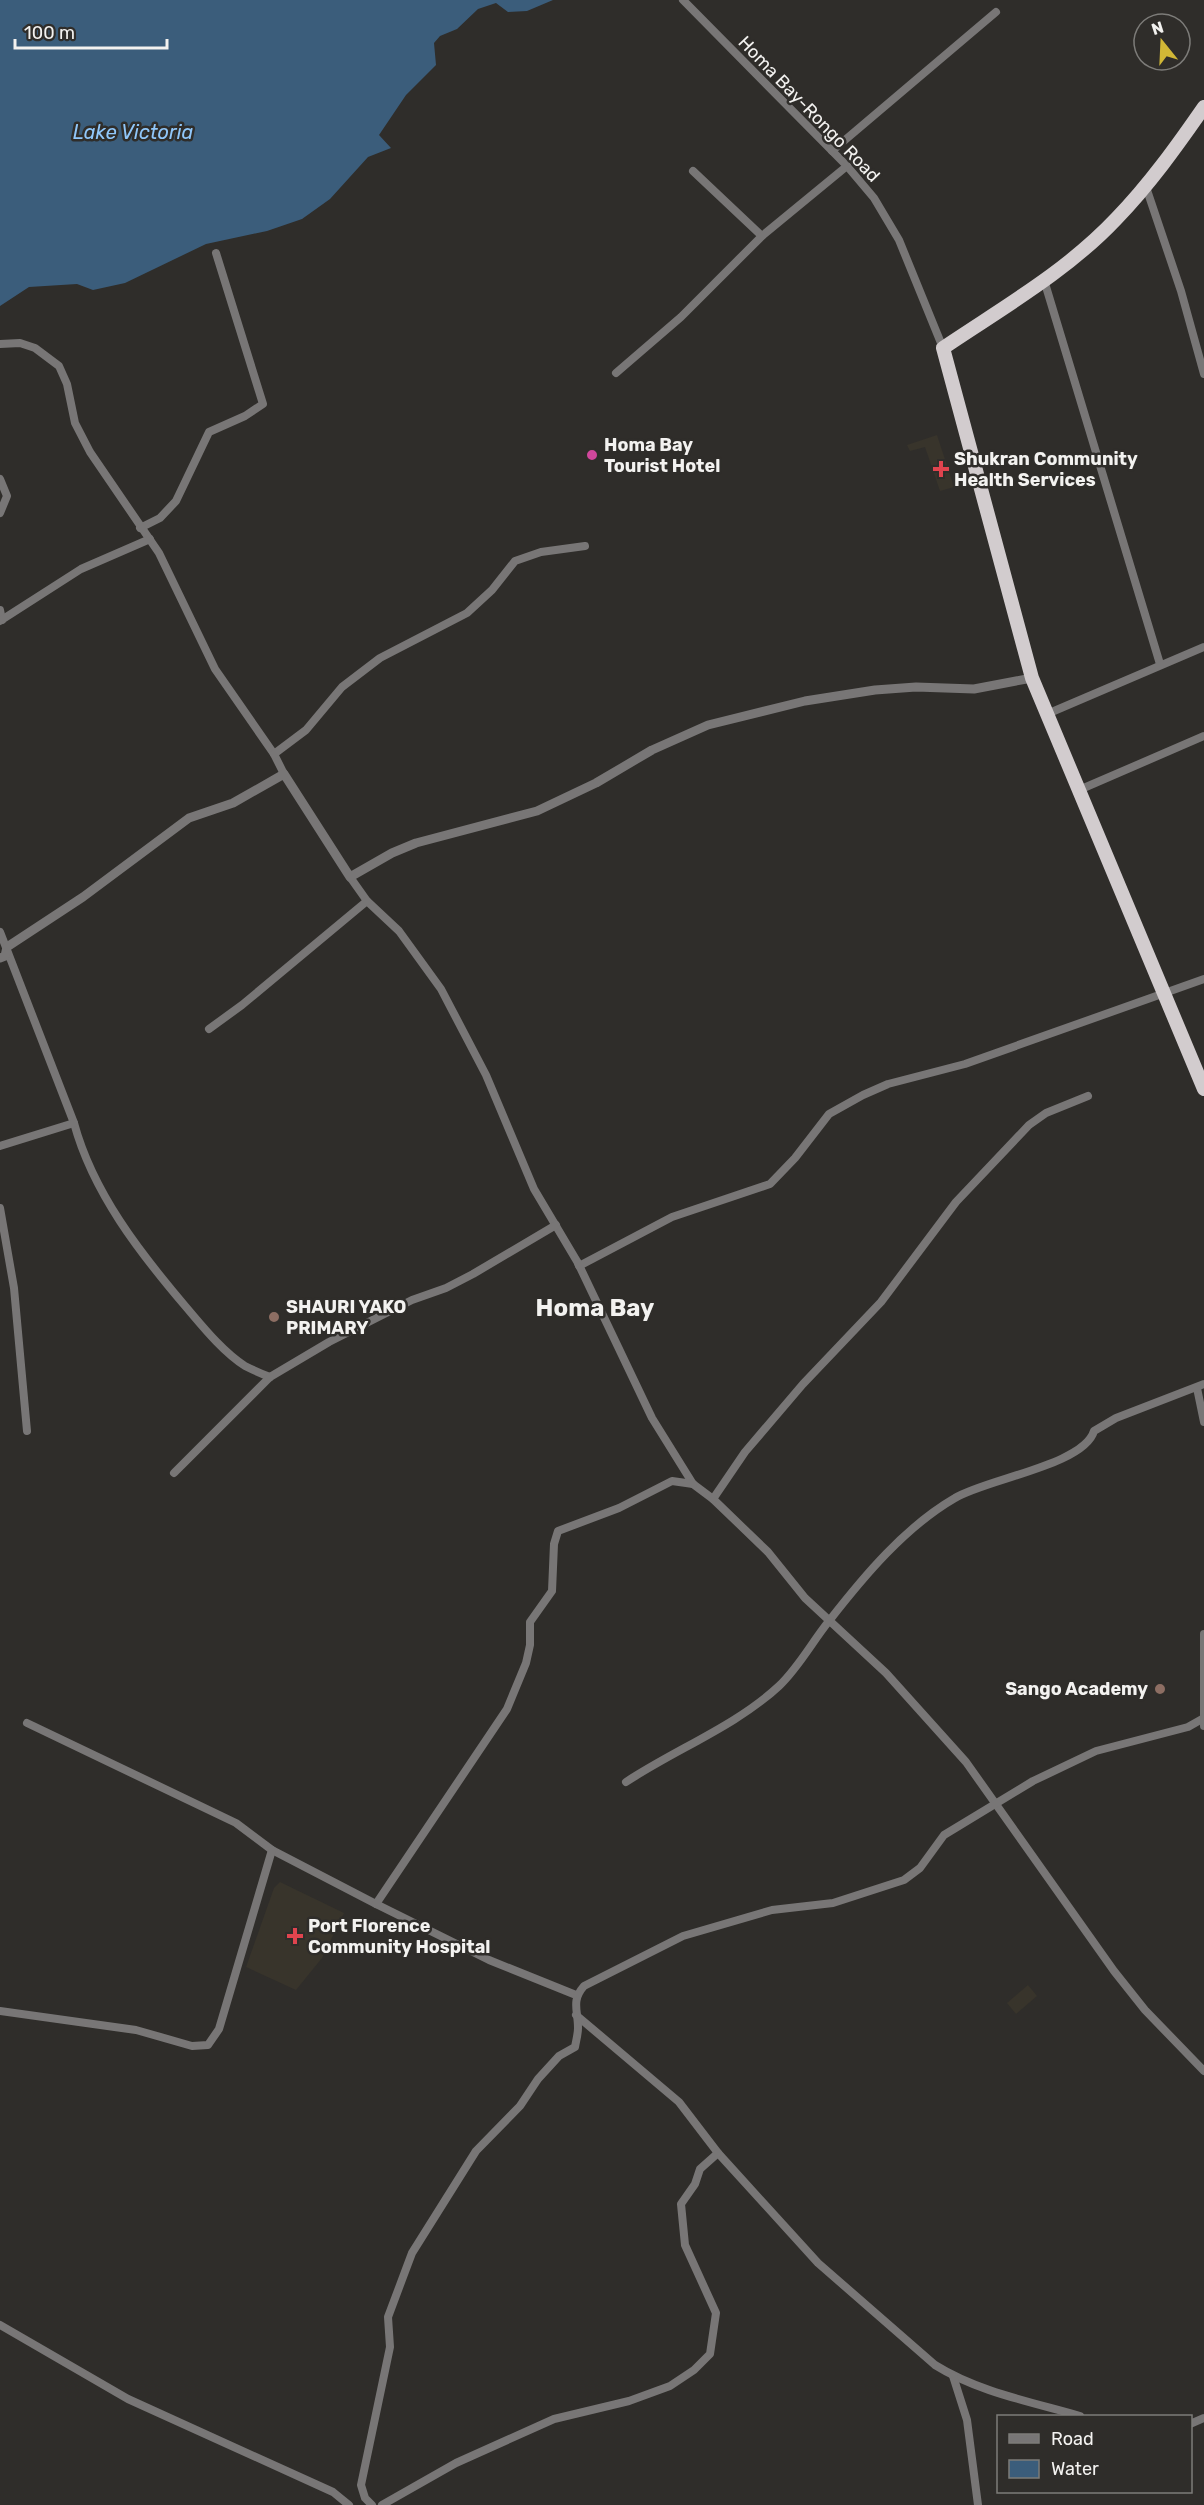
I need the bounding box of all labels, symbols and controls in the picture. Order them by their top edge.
scale bar [15,12,166,50]
north arrow [1132,12,1192,72]
text: N [1149,17,1166,39]
text: 100 m [24,22,75,44]
street label: Homa Bay-Rongo Road [734,31,884,187]
water label: Lake Victoria [73,120,194,144]
place label: Homa Bay Tourist Hotel [604,434,720,477]
marker: Homa Bay Tourist Hotel [585,448,599,462]
place label: Shukran Community Health Services [954,448,1138,491]
marker: Shukran Community Health Services [932,460,950,478]
district label: Homa Bay [536,1294,654,1322]
place label: SHAURI YAKO PRIMARY [286,1296,406,1339]
marker: SHAURI YAKO PRIMARY [267,1310,281,1324]
place label: Sango Academy [1005,1678,1148,1700]
marker: Sango Academy [1153,1682,1167,1696]
place label: Port Florence Community Hospital [308,1915,490,1958]
marker: Port Florence Community Hospital [286,1927,304,1945]
legend [997,2415,1192,2493]
text: Road [1051,2428,1094,2450]
text: Water [1051,2458,1099,2480]

